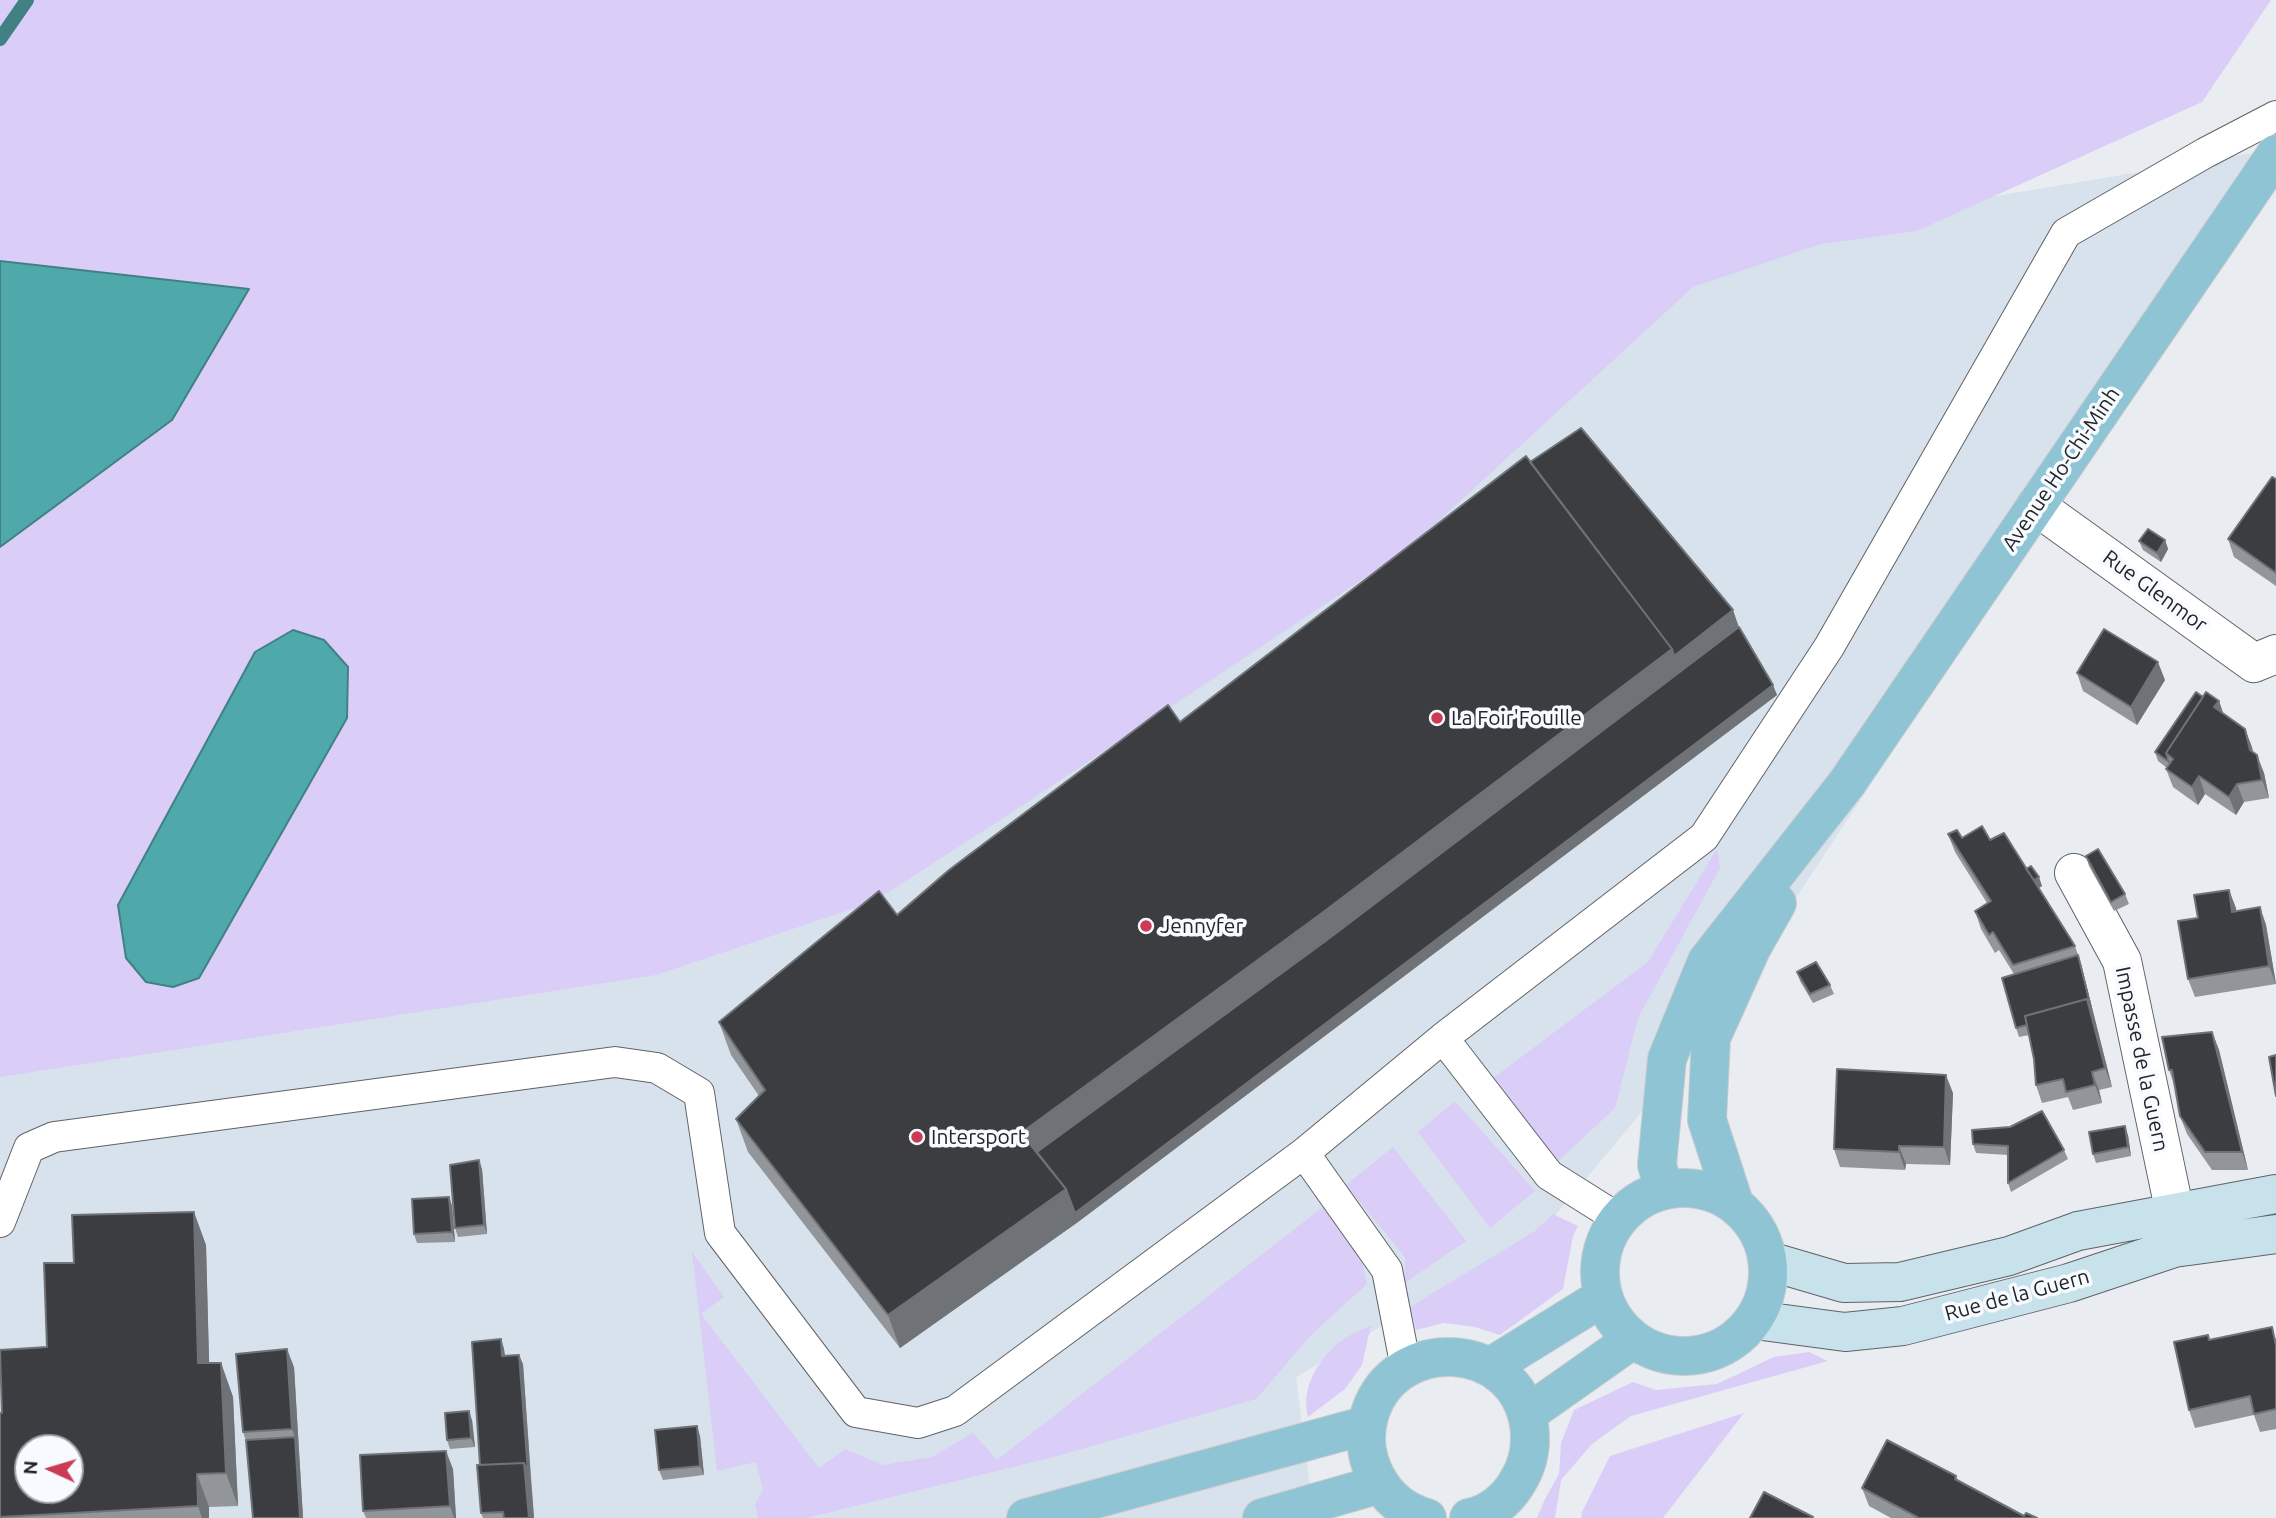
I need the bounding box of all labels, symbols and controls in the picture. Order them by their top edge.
street label: Avenue Ho-Chi-Minh [1997,382,2125,556]
street label: Rue Glenmor [2098,545,2212,637]
place label: La Foir'Fouille [1451,705,1582,731]
marker: La Foir'Fouille [1429,710,1445,726]
place label: Jennyfer [1160,913,1243,939]
marker: Jennyfer [1138,918,1154,934]
street label: Impasse de la Guern [2110,964,2174,1154]
place label: Intersport [931,1124,1026,1150]
marker: Intersport [909,1129,925,1145]
street label: Rue de la Guern [1942,1264,2092,1326]
north arrow [14,1434,84,1504]
text: N [19,1460,42,1476]

